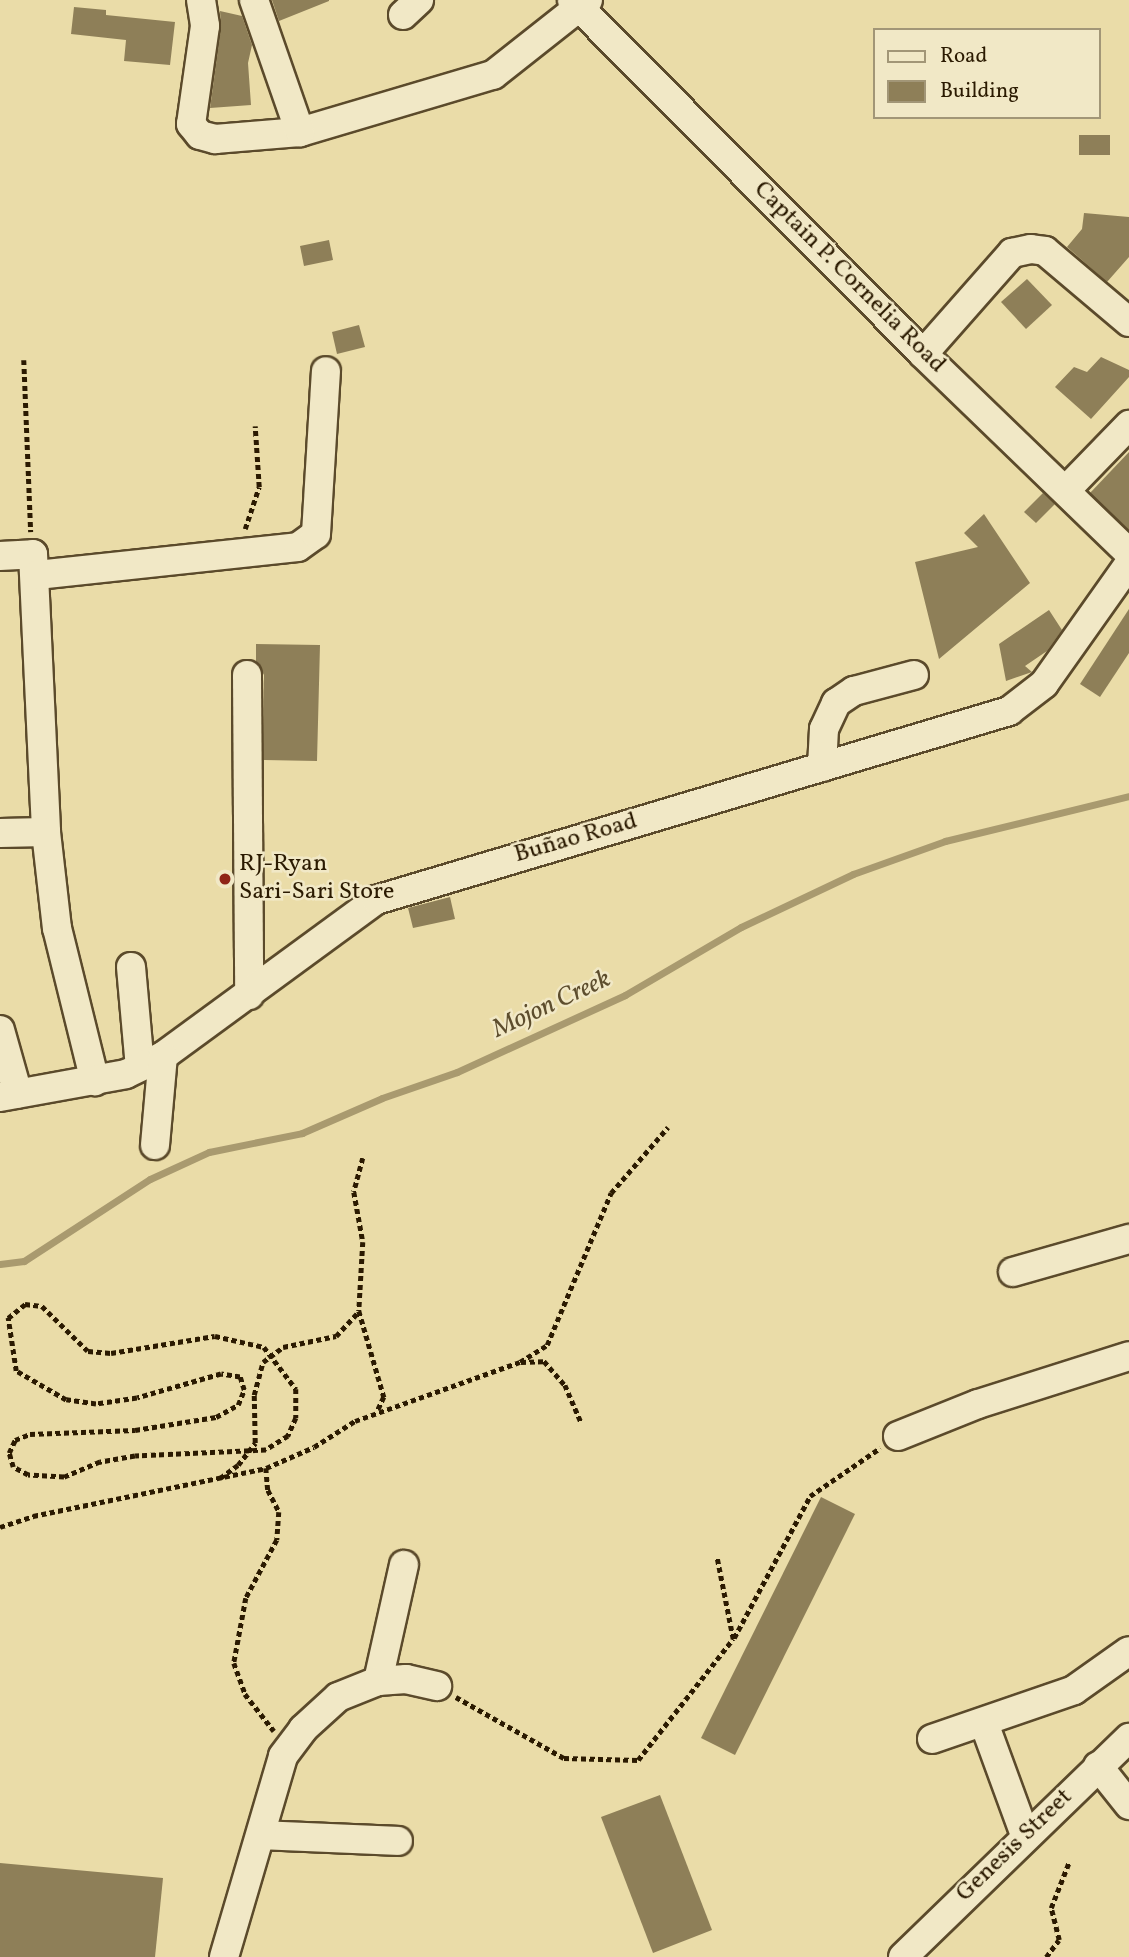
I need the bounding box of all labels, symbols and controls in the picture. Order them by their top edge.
legend [874,28,1101,119]
text: Road [940,42,987,71]
text: Building [940,77,1019,106]
street label: Captain P. Cornelia Road [747,176,951,380]
street label: Buñao Road [511,808,641,870]
place label: RJ-Ryan Sari-Sari Store [239,851,394,907]
marker: RJ-Ryan Sari-Sari Store [217,871,233,887]
water label: Mojon Creek [488,964,616,1046]
street label: Genesis Street [951,1784,1079,1908]

